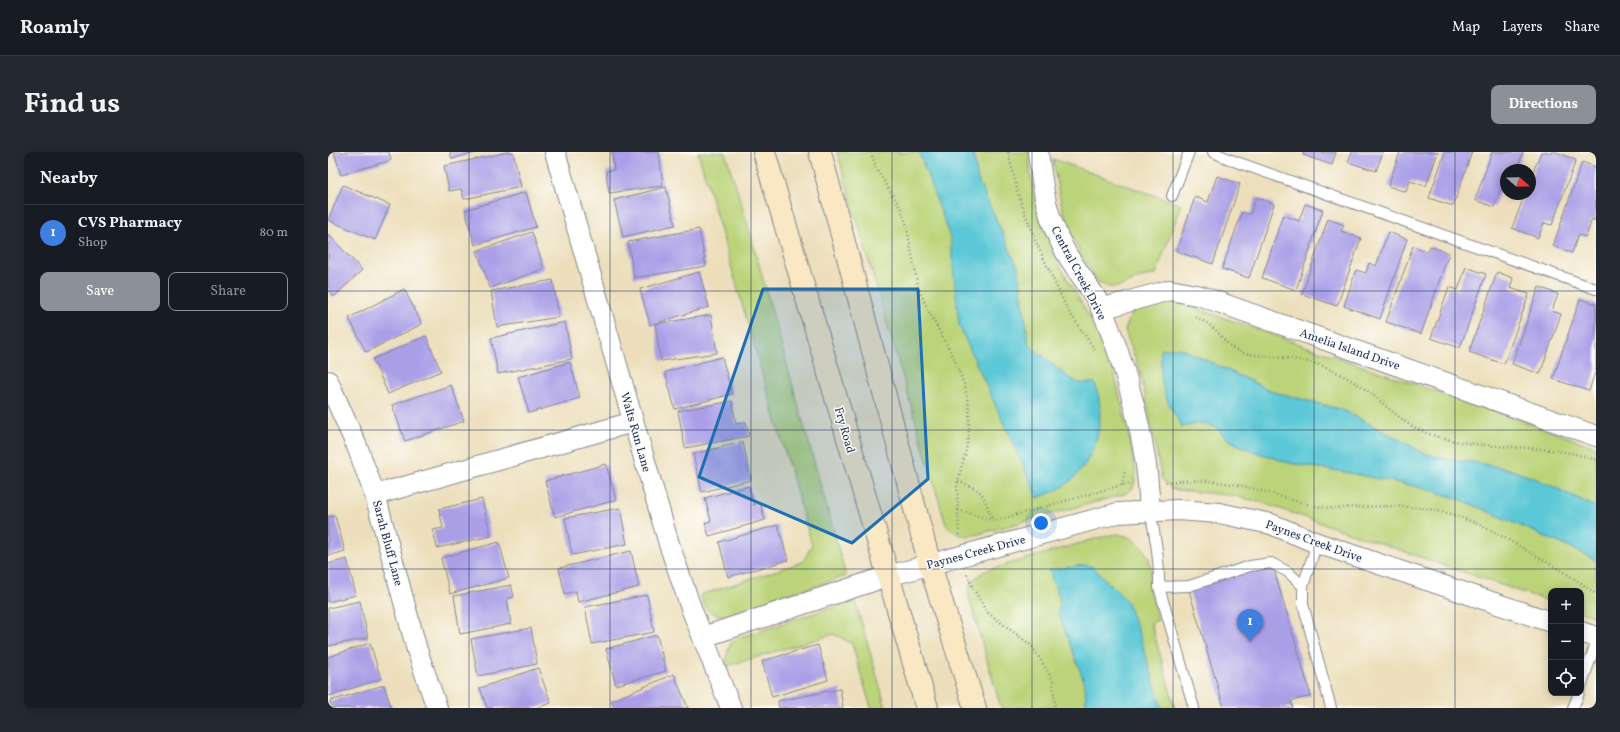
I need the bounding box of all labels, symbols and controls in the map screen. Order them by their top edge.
text: Roamly [20,15,90,41]
text: Map [1452,18,1480,37]
text: Layers [1502,18,1542,37]
text: Share [1564,18,1600,37]
text: Find us [24,85,120,124]
button: Directions [1491,85,1596,124]
north arrow [1500,164,1536,200]
text: Nearby [40,167,98,190]
text: CVS Pharmacy [78,213,182,234]
text: 1 [50,224,56,242]
text: 80 m [259,224,288,242]
street label: Central Creek Drive [1047,224,1110,324]
text: Shop [78,234,107,252]
button: Save [40,272,160,311]
button: Share [168,272,288,311]
street label: Amelia Island Drive [1297,325,1402,375]
street label: Walts Run Lane [616,390,654,474]
street label: Fry Road [830,405,858,455]
street label: Sarah Bluff Lane [368,499,406,588]
your location [1031,513,1051,533]
street label: Paynes Creek Drive [1263,517,1365,567]
street label: Paynes Creek Drive [925,532,1028,574]
map controls [1548,588,1584,696]
button: + [1548,588,1584,624]
pin: 1 [1237,609,1263,642]
button: − [1548,624,1584,660]
button: locate [1548,660,1584,696]

